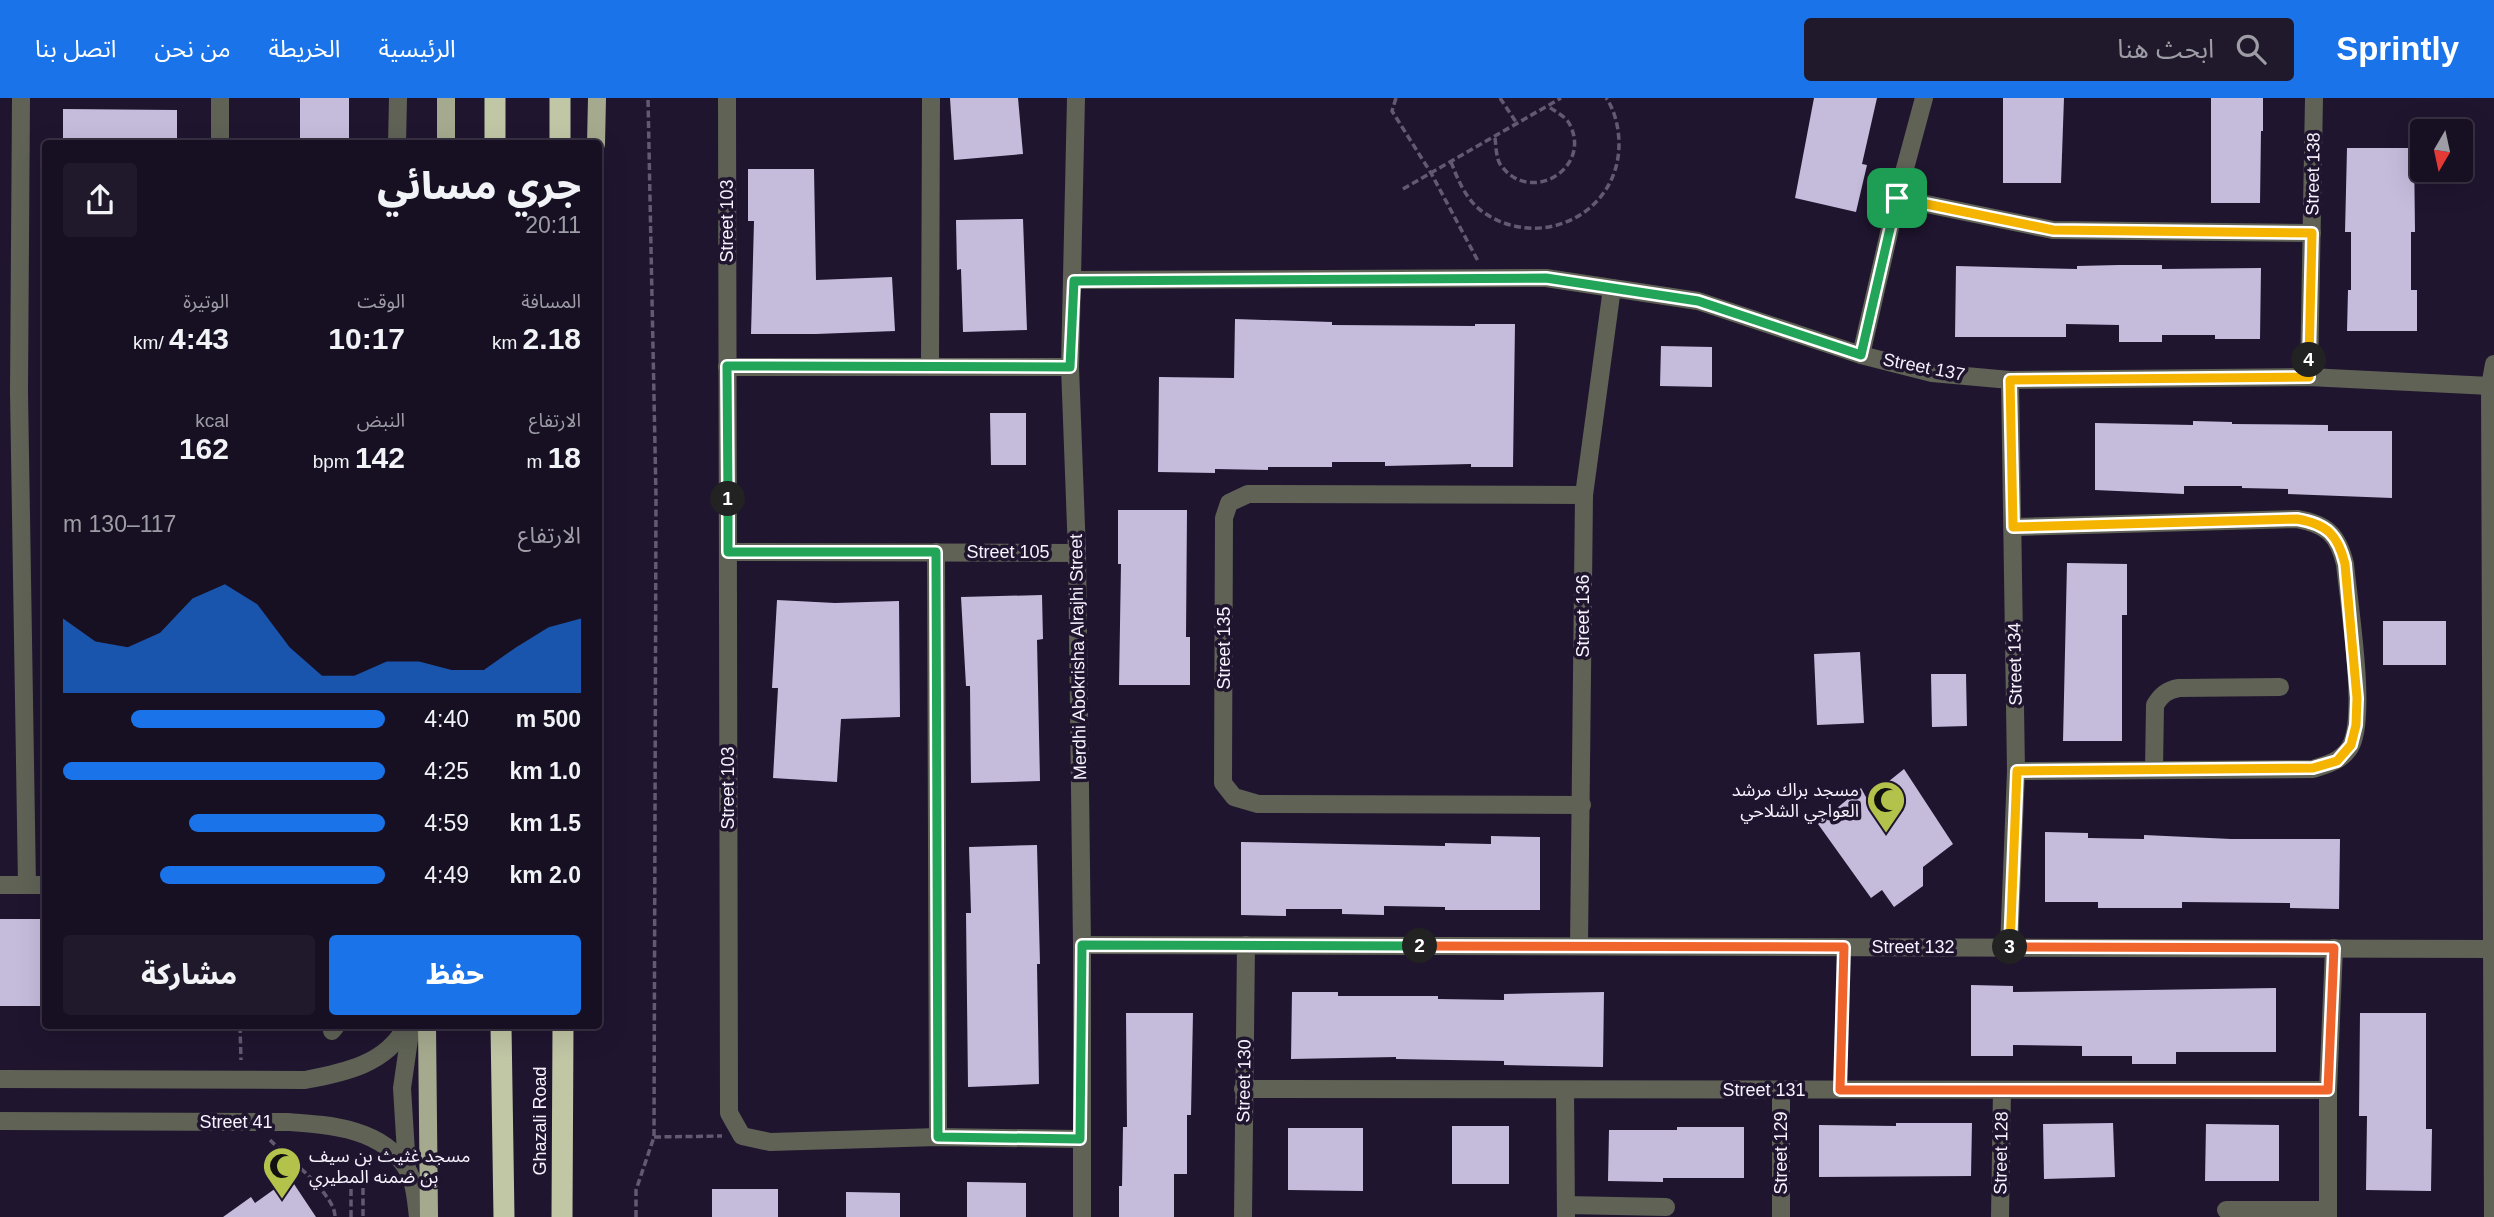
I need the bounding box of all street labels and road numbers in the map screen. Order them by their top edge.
street label: Street 138 [2302,132,2324,216]
street label: Street 103 [717,179,737,263]
street label: Street 137 [1881,349,1967,385]
street label: Merdhi Abokrisha Alrajhi Street [1066,534,1090,780]
street label: Street 105 [966,542,1050,562]
street label: Street 136 [1573,574,1593,658]
street label: Street 135 [1214,606,1234,690]
street label: Street 134 [2004,622,2026,706]
street label: Street 103 [718,746,738,830]
street label: Street 132 [1871,937,1955,957]
street label: Street 130 [1233,1039,1255,1123]
street label: Ghazali Road [530,1066,550,1176]
street label: Street 131 [1722,1080,1806,1100]
street label: Street 129 [1771,1111,1791,1195]
street label: Street 128 [1990,1111,2012,1195]
street label: Street 41 [199,1112,273,1132]

